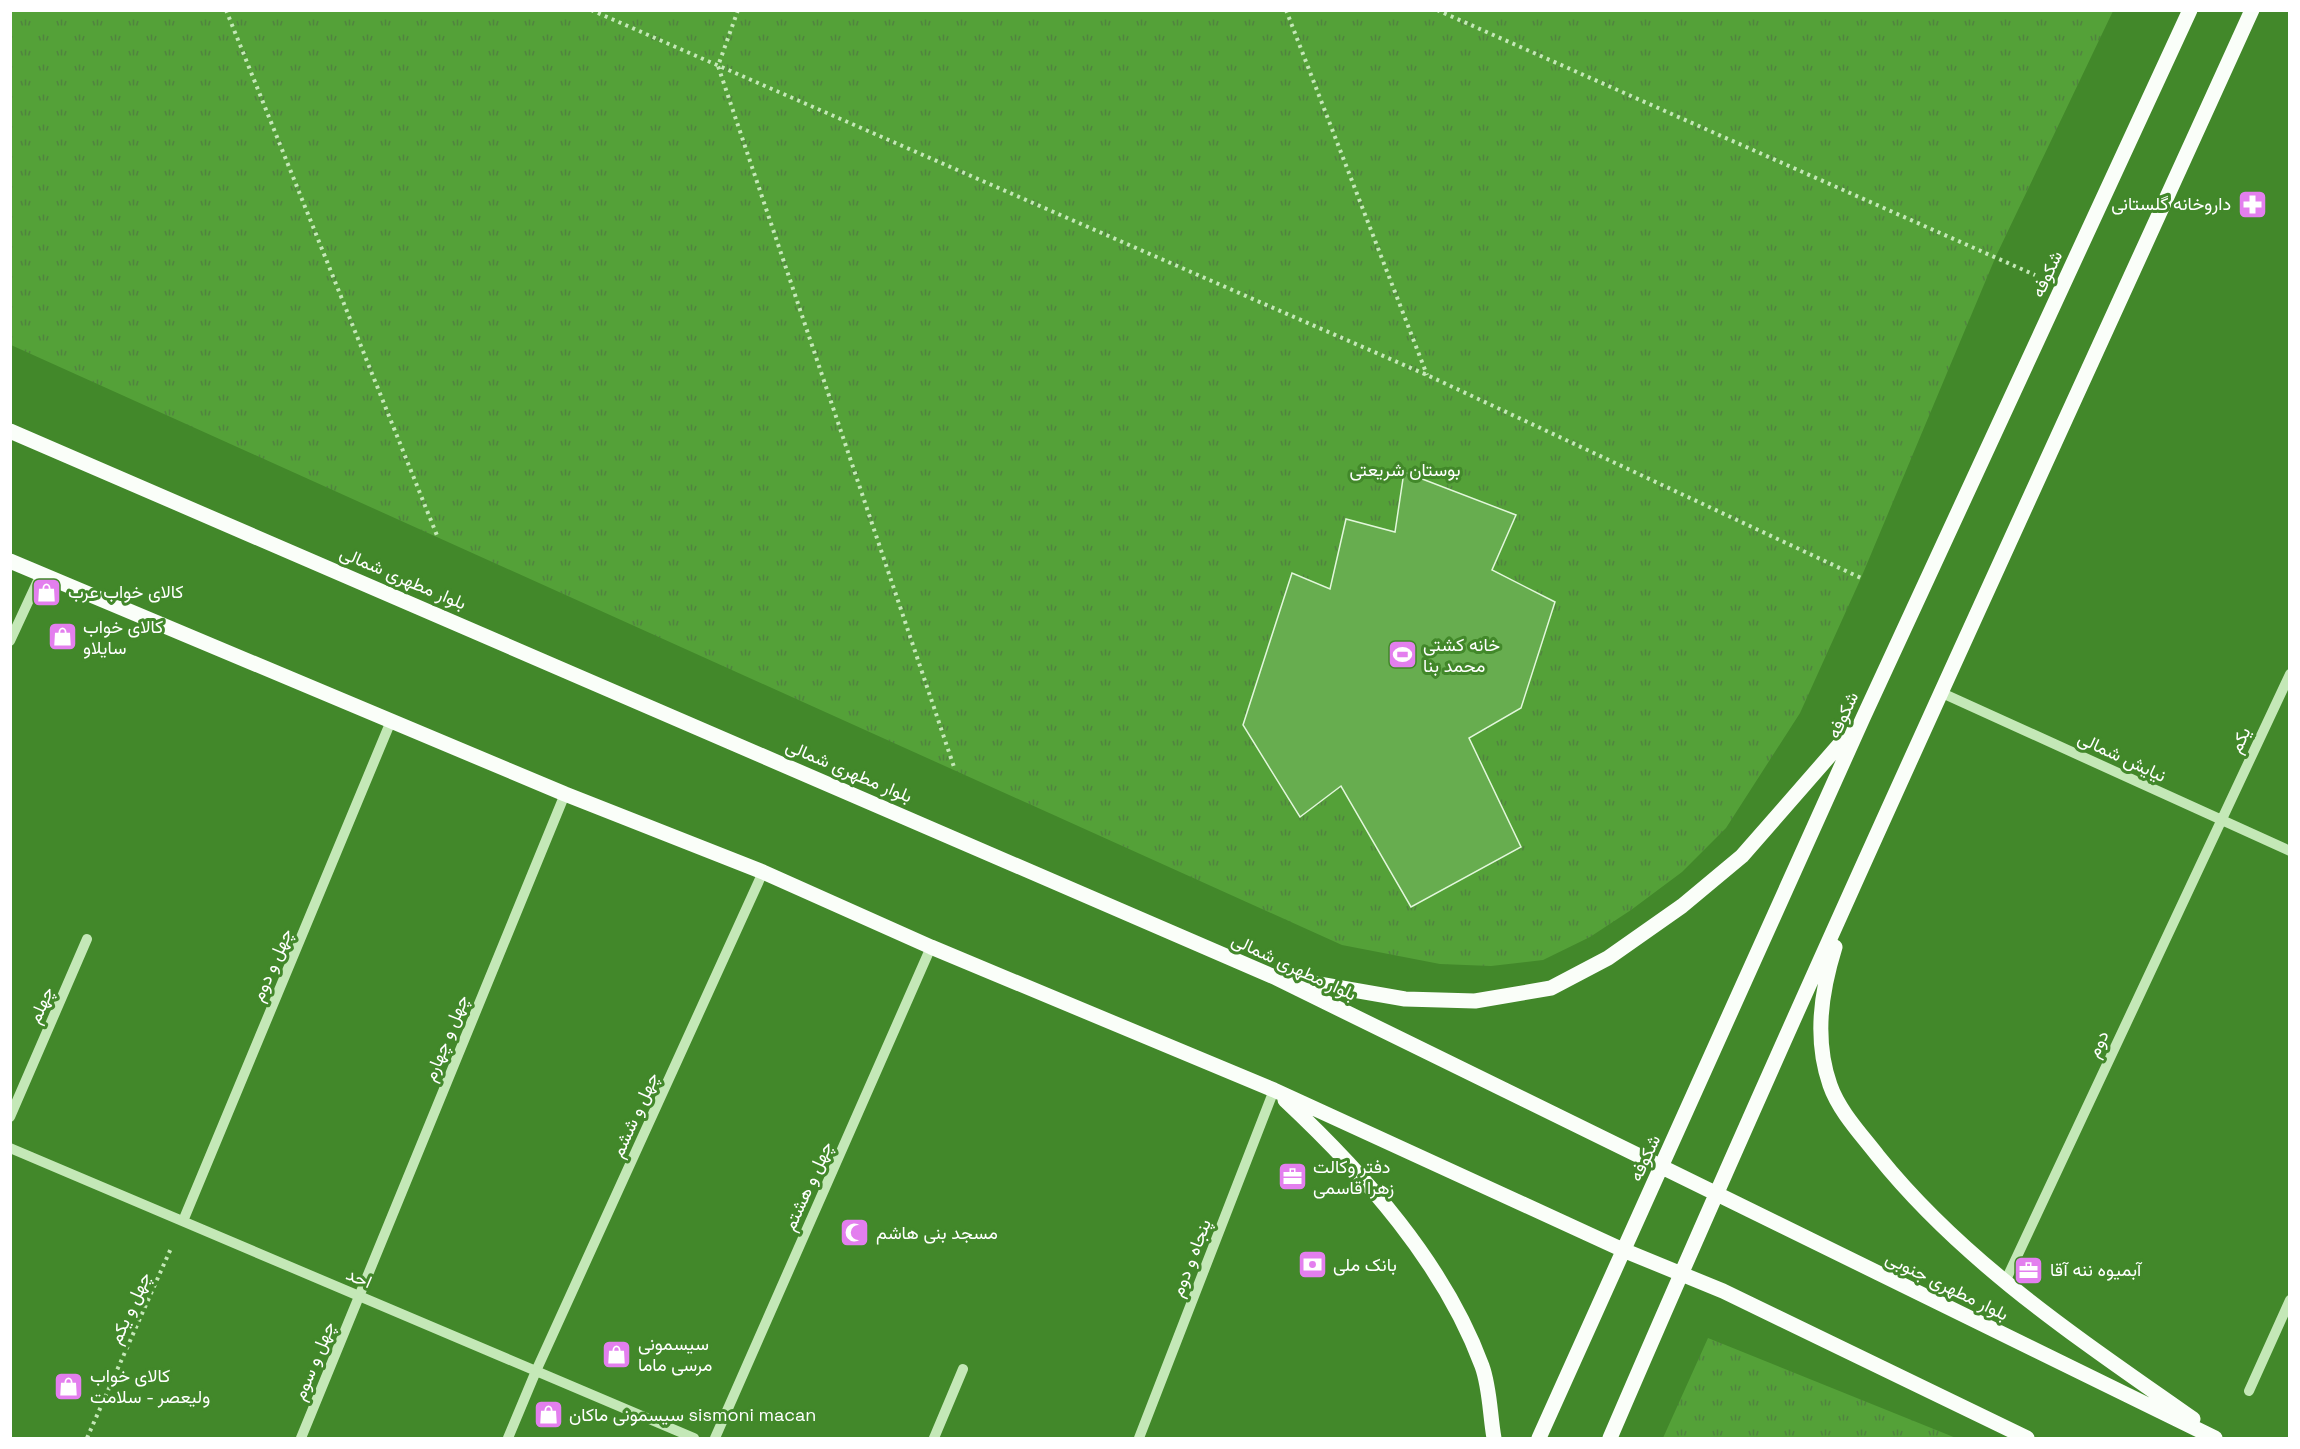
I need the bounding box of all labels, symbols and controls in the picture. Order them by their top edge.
pharmacy icon: داروخانه گلستانی [2236,188,2268,220]
place label: داروخانه گلستانی [2111,192,2231,215]
street label: شکوفه [2026,247,2067,301]
park label: بوستان شریعتی [1349,458,1461,481]
street label: بلوار مطهری شمالی [337,541,470,615]
shop icon: کالای خواب عرب [31,576,63,608]
place label: کالای خواب عرب [68,580,184,603]
place label: کالای خواب سایلاو [83,615,163,659]
shop icon: کالای خواب سایلاو [46,621,78,653]
place label: خانه کشتی محمد بنا [1423,633,1500,677]
sports icon: خانه کشتی محمد بنا [1386,639,1418,671]
street label: شکوفه [1822,688,1863,742]
street label: یکم [2224,723,2256,757]
street label: نیایش شمالی [2074,726,2170,787]
street label: بلوار مطهری شمالی [783,734,916,808]
street label: چهل و دوم [246,925,298,1005]
street label: بلوار مطهری شمالی [1228,928,1360,1006]
street label: چهلم [22,983,60,1027]
street label: چهل و چهارم [418,991,474,1085]
street label: دوم [2081,1027,2115,1061]
street label: چهل و ششم [606,1068,664,1162]
street label: شکوفه [1624,1131,1665,1185]
street label: چهل و هشتم [778,1137,838,1235]
place label: دفتر وکالت زهرا قاسمی [1313,1155,1394,1199]
office icon: دفتر وکالت زهرا قاسمی [1276,1161,1308,1193]
street label: پنجاه و دوم [1165,1216,1217,1300]
mosque icon: مسجد بنی هاشم [839,1217,871,1249]
place label: مسجد بنی هاشم [876,1221,998,1245]
street label: بلوار مطهری جنوبی [1882,1246,2012,1325]
bank icon: بانک ملی [1296,1249,1328,1281]
place label: بانک ملی [1333,1253,1397,1276]
office icon: آبمیوه ننه آقا [2013,1254,2045,1286]
place label: آبمیوه ننه آقا [2050,1258,2143,1281]
street label: احد [343,1262,376,1293]
street label: چهل و یکم [103,1268,157,1348]
street label: چهل و سوم [287,1318,341,1404]
place label: سیسمونی مرسی ماما [638,1332,712,1376]
shop icon: سیسمونی مرسی ماما [601,1338,633,1370]
place label: کالای خواب ولیعصر - سلامت [90,1364,210,1408]
shop icon: کالای خواب ولیعصر - سلامت [53,1370,85,1402]
shop icon: سیسمونی ماکان sismoni macan [532,1399,564,1431]
place label: سیسمونی ماکان sismoni macan [569,1403,816,1426]

